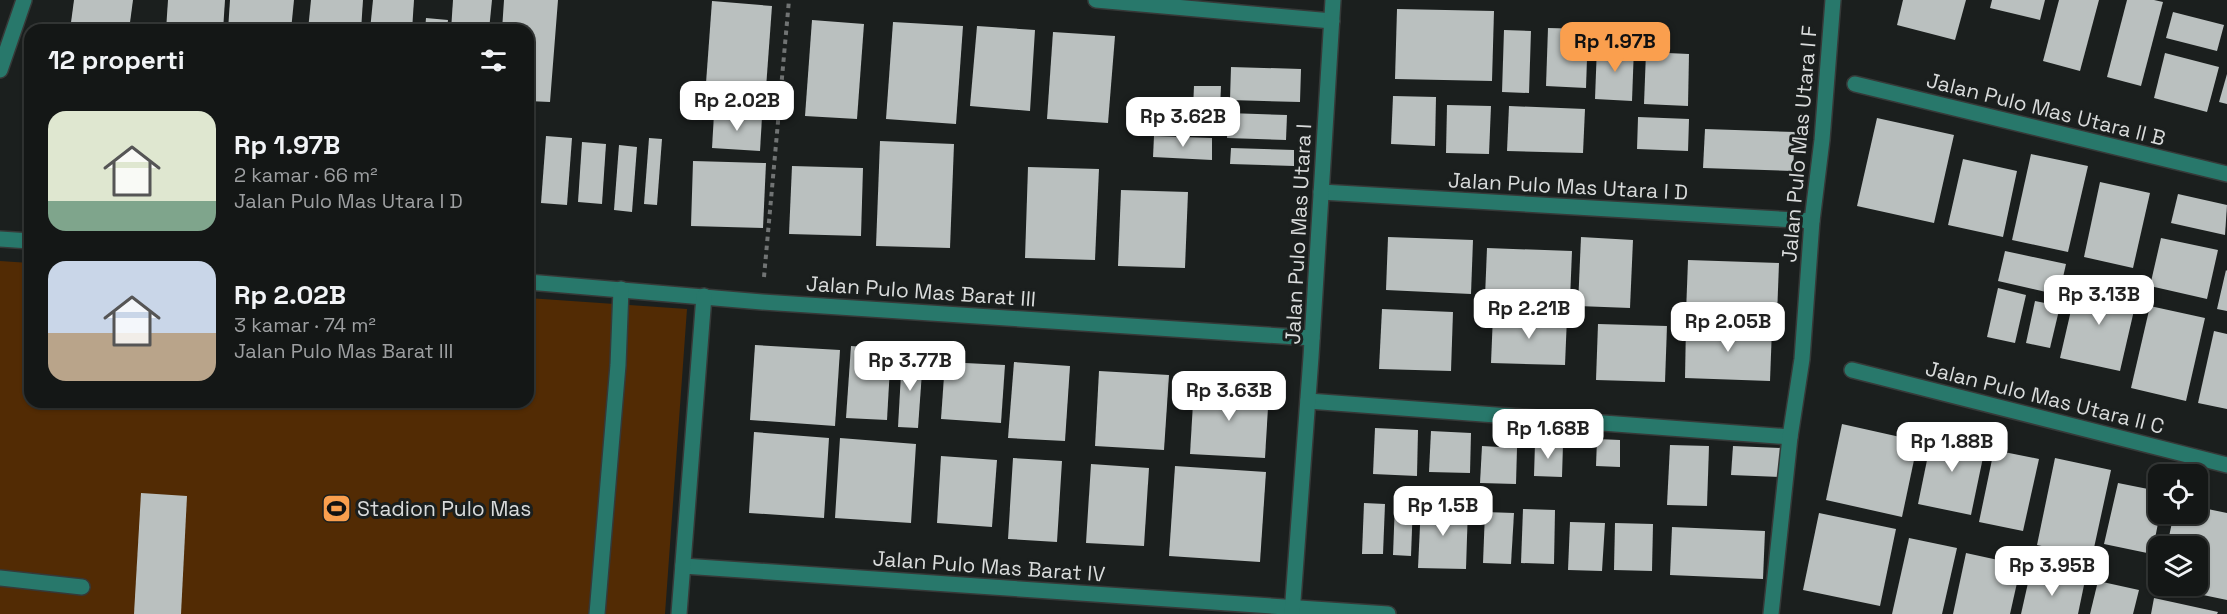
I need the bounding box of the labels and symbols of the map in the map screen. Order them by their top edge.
pin: Rp 1.97B [1553,22,1677,73]
street label: Jalan Pulo Mas Utara I F [1775,24,1823,264]
street label: Jalan Pulo Mas Utara II B [1924,66,2168,152]
pin: Rp 2.02B [675,81,799,132]
pin: Rp 3.62B [1121,97,1245,148]
street label: Jalan Pulo Mas Utara I [1279,123,1317,345]
street label: Jalan Pulo Mas Utara I D [1447,166,1689,206]
street label: Jalan Pulo Mas Barat III [805,269,1037,313]
pin: Rp 3.13B [2037,275,2161,326]
pin: Rp 2.21B [1467,289,1591,340]
pin: Rp 2.05B [1666,302,1790,353]
pin: Rp 3.77B [848,341,972,392]
street label: Jalan Pulo Mas Utara II C [1923,354,2167,440]
pin: Rp 3.63B [1167,371,1291,422]
pin: Rp 1.68B [1486,409,1610,460]
pin: Rp 1.88B [1890,422,2014,473]
pin: Rp 1.5B [1388,486,1498,537]
sports icon: Stadion Pulo Mas [320,492,352,524]
place label: Stadion Pulo Mas [357,495,531,522]
street label: Jalan Pulo Mas Barat IV [872,544,1106,588]
pin: Rp 3.95B [1990,546,2114,597]

